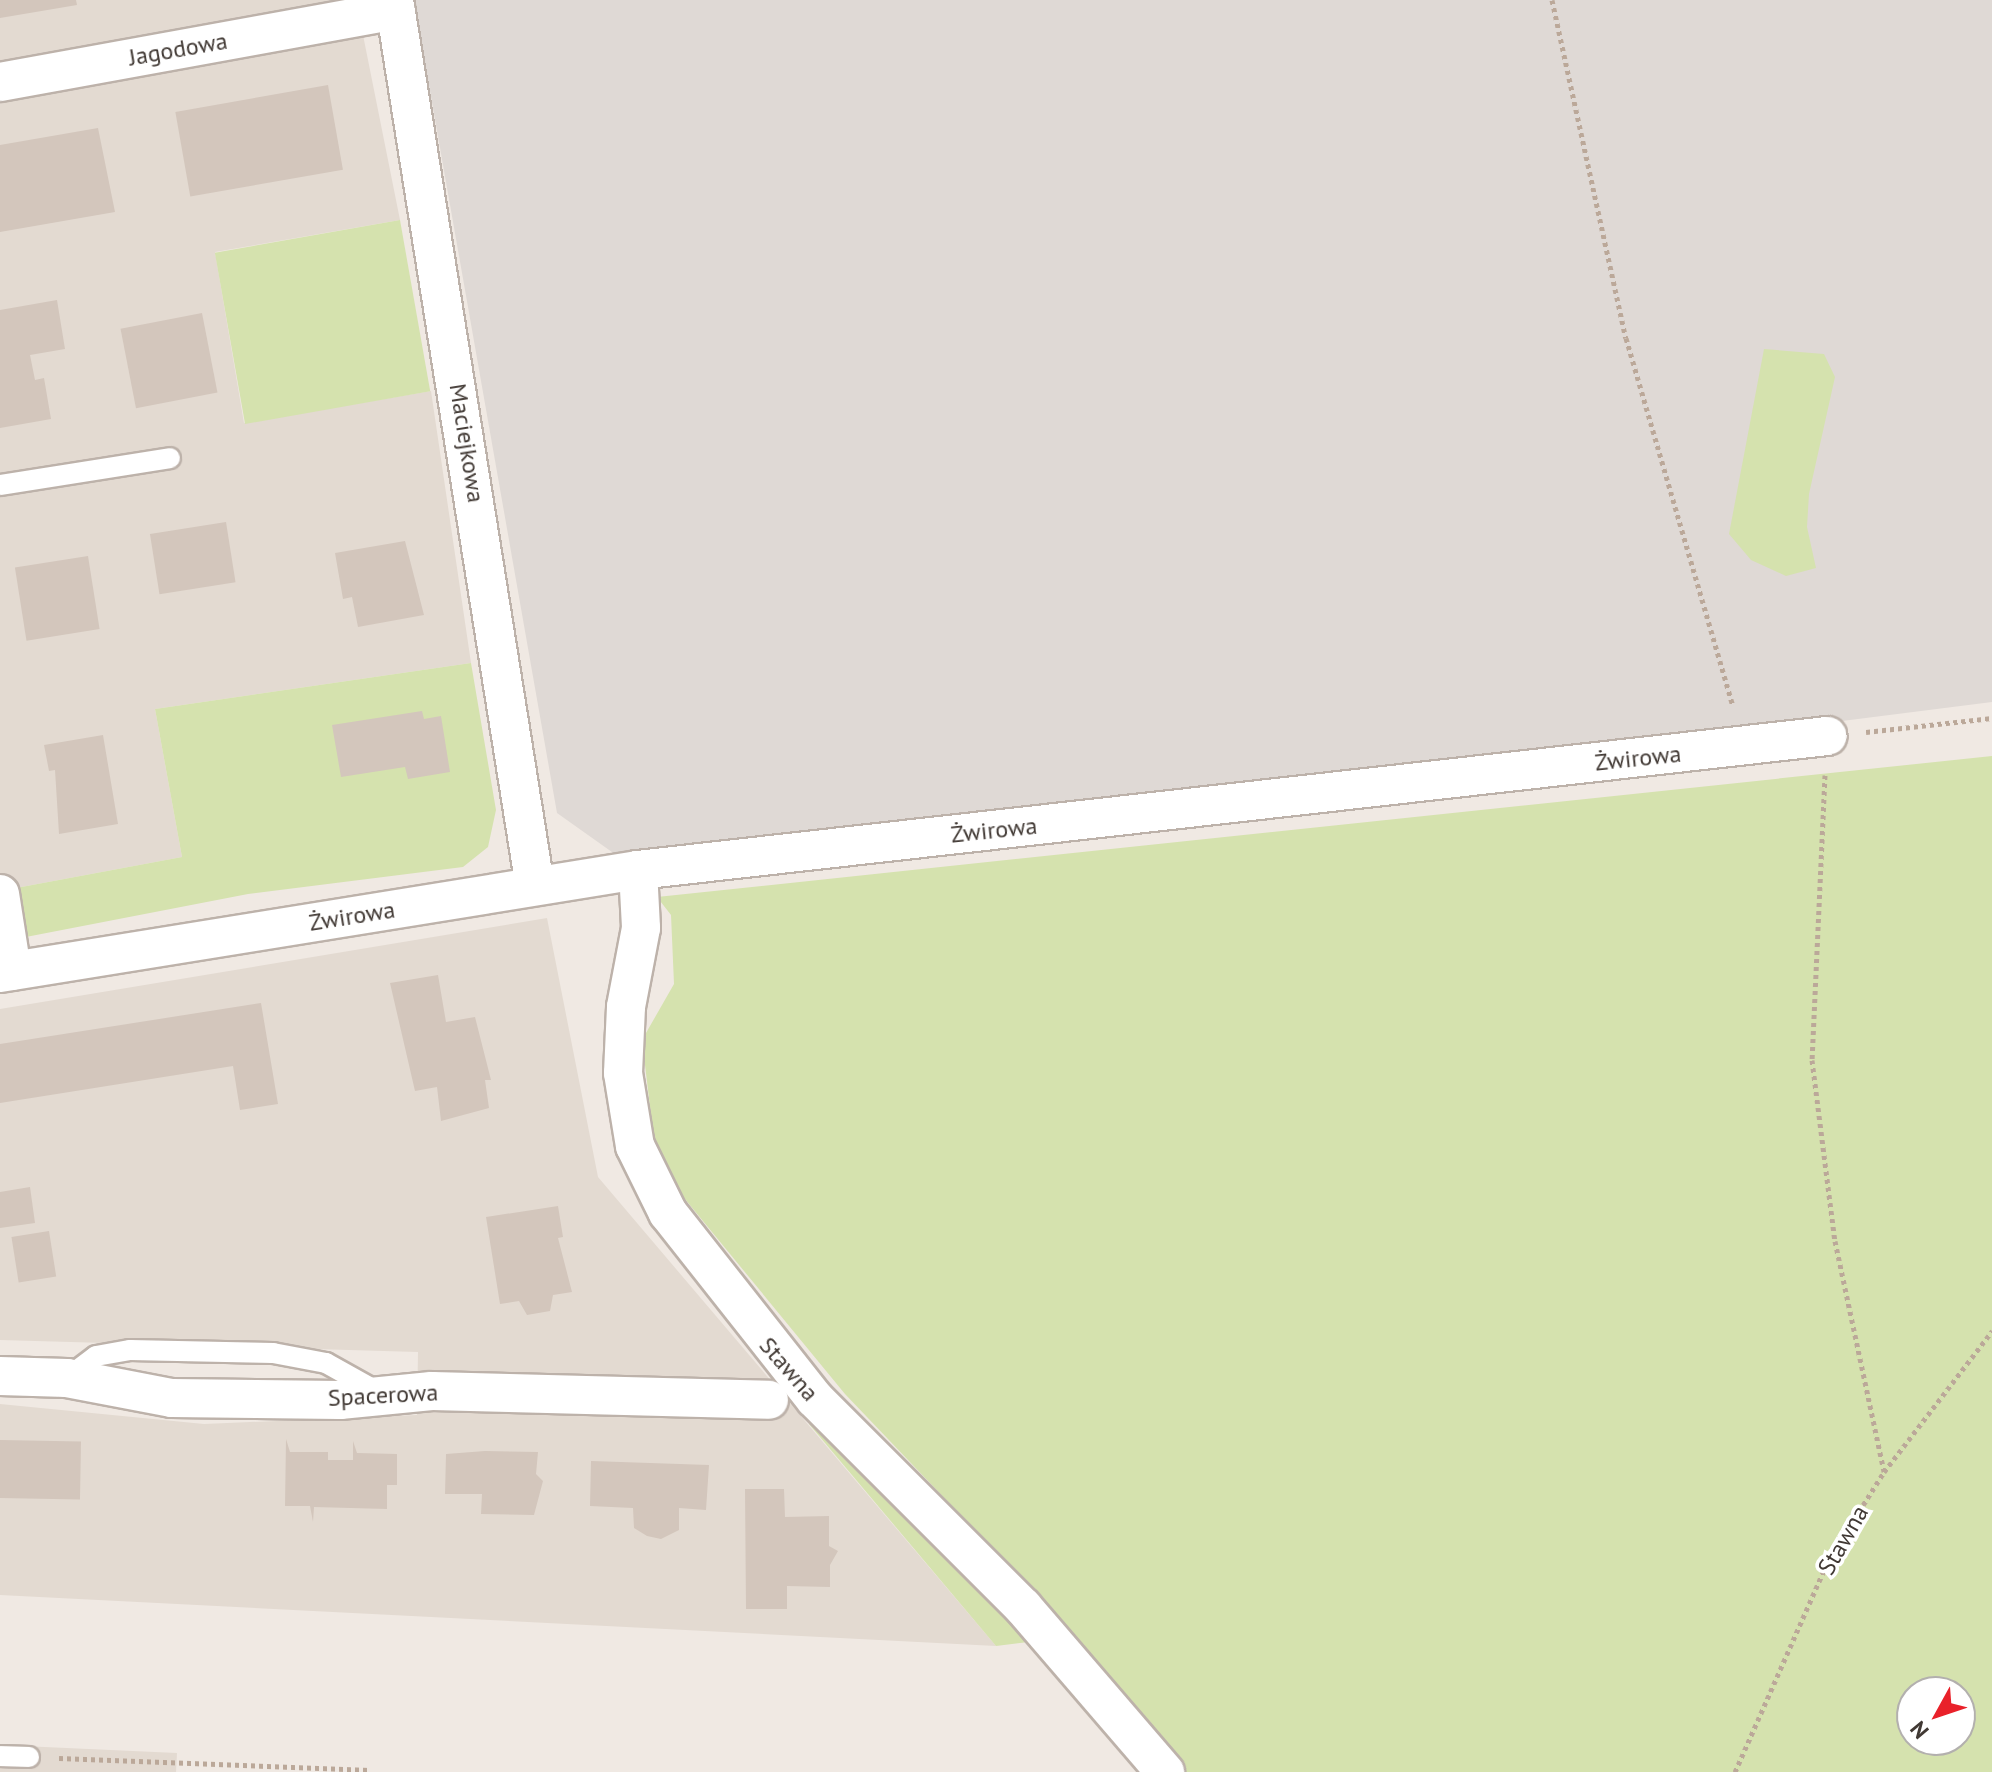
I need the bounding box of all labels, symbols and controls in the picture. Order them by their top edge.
street label: Jagodowa [126,26,230,72]
street label: Maciejkowa [443,381,491,505]
street label: Żwirowa [1593,739,1683,777]
street label: Żwirowa [949,811,1039,849]
street label: Żwirowa [307,895,397,937]
street label: Stawna [753,1331,825,1407]
street label: Spacerowa [327,1378,439,1412]
street label: Stawna [1812,1500,1874,1580]
north arrow [1896,1676,1976,1756]
text: N [1904,1716,1935,1745]

